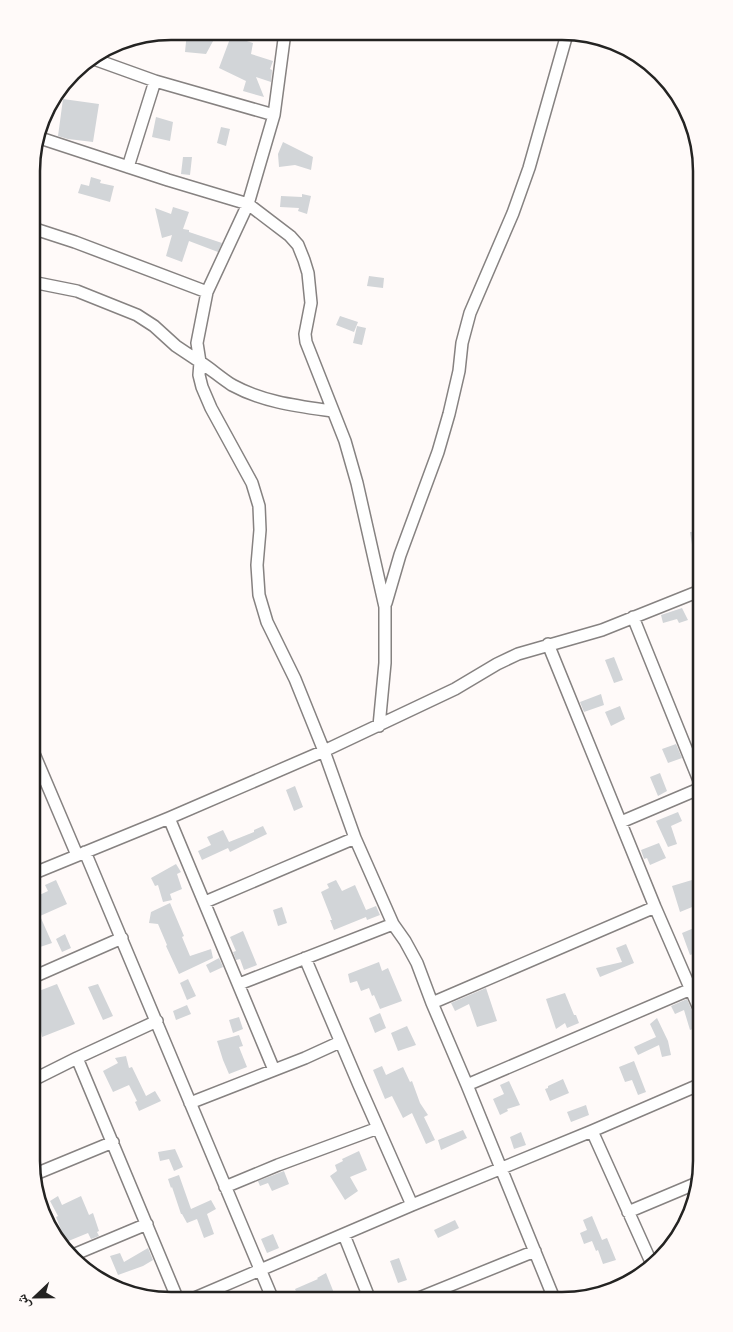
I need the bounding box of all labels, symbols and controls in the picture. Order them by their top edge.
north arrow [10,1272,60,1322]
text: ش [13,1291,34,1312]

